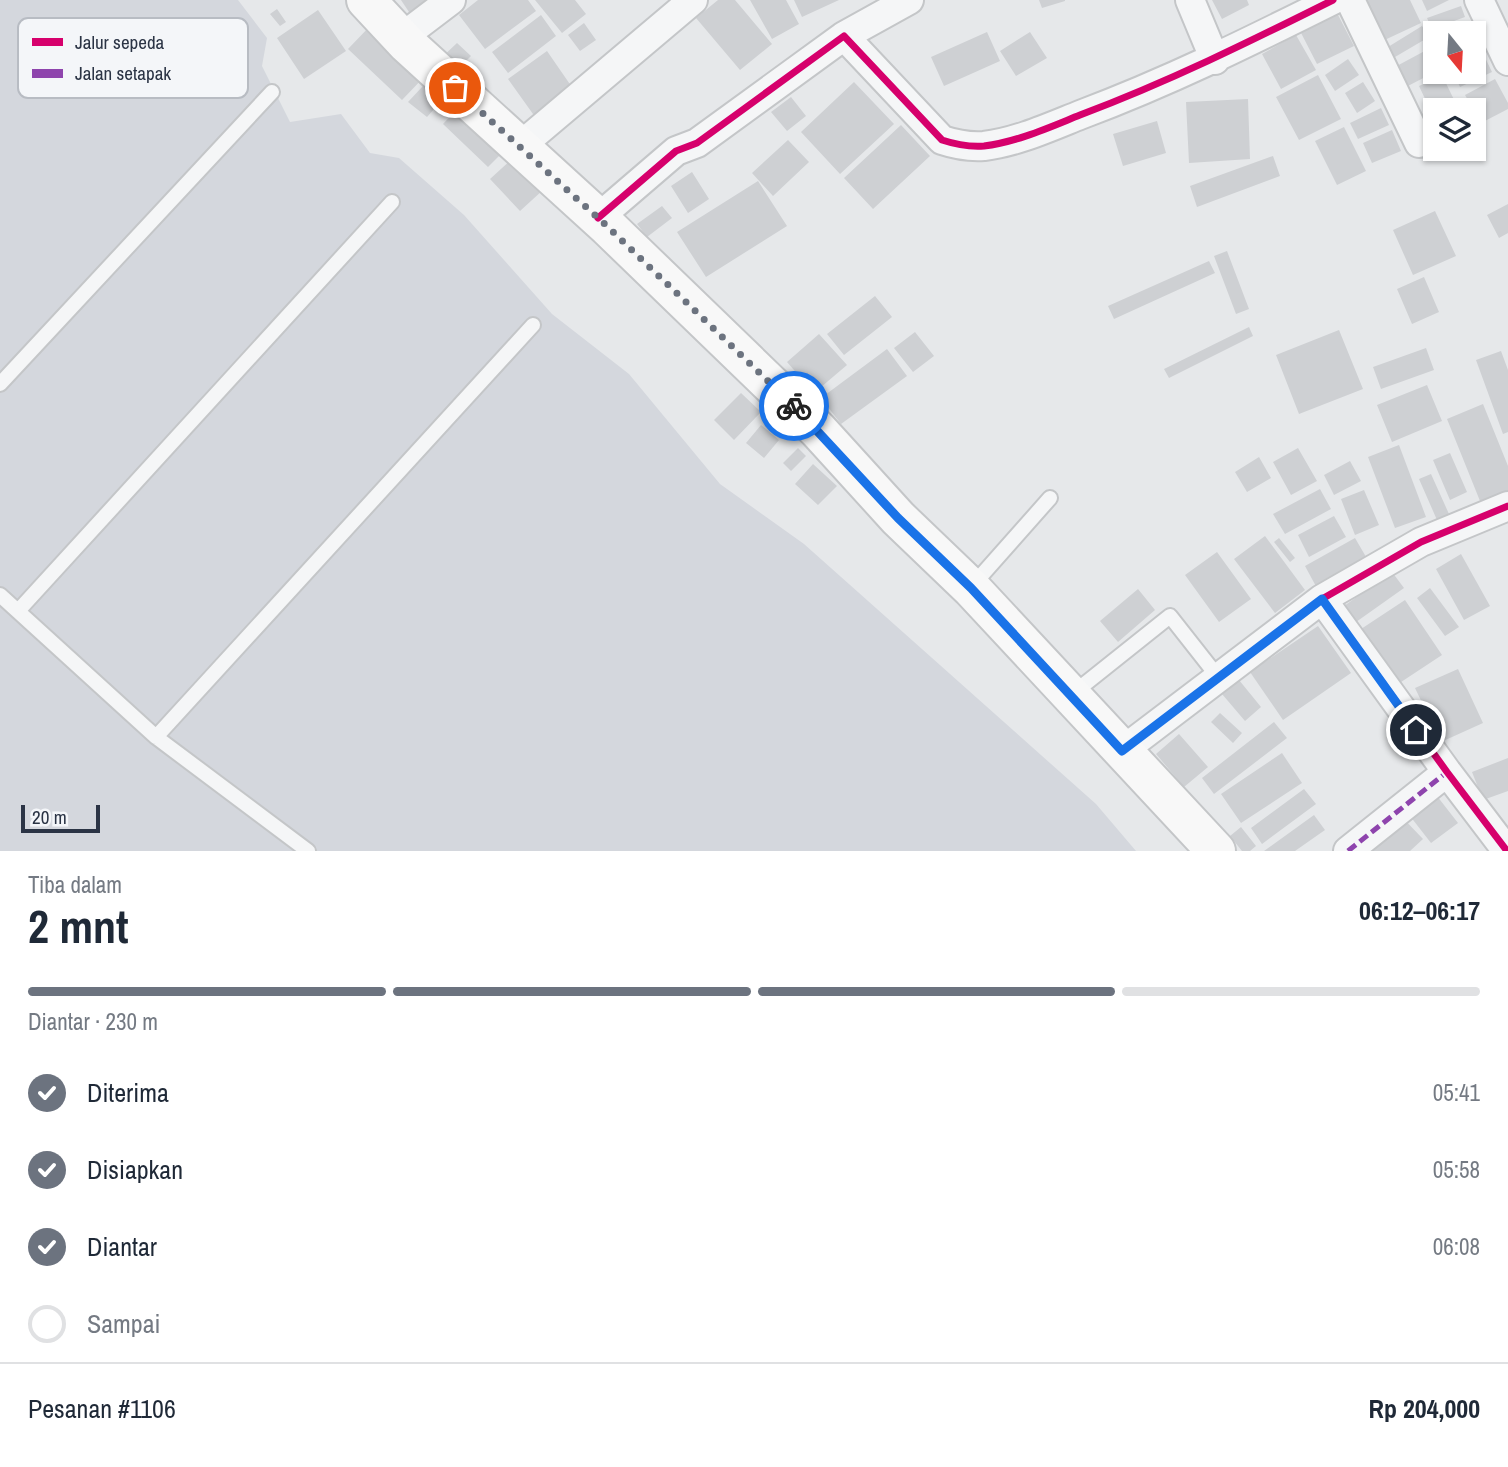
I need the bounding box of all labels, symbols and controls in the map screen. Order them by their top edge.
legend [18,18,248,98]
north arrow [1423,21,1486,84]
map controls [1423,21,1486,161]
text: Jalur sepeda [75,29,165,55]
pin [425,58,485,118]
text: Jalan setapak [75,60,171,86]
icon: bag [436,69,474,107]
button: layers [1423,98,1486,161]
courier [759,371,829,441]
icon: bike [775,387,813,425]
pin [1386,700,1446,760]
icon: home [1397,711,1435,749]
scale bar [21,802,100,834]
text: 20 m [32,804,67,830]
text: Tiba dalam [28,869,122,900]
text: 06:12–06:17 [1359,893,1480,928]
text: 2 mnt [28,895,129,957]
text: Diantar · 230 m [28,1006,158,1037]
icon: check [28,1074,66,1112]
text: Diterima [87,1075,169,1110]
text: 05:41 [1433,1077,1480,1108]
icon: check [28,1151,66,1189]
text: Disiapkan [87,1152,183,1187]
text: 05:58 [1433,1154,1480,1185]
icon: check [28,1228,66,1266]
text: Diantar [87,1229,157,1264]
text: 06:08 [1433,1231,1480,1262]
text: Sampai [87,1306,160,1341]
text: Pesanan #1106 [28,1391,176,1426]
text: Rp 204,000 [1369,1391,1480,1426]

